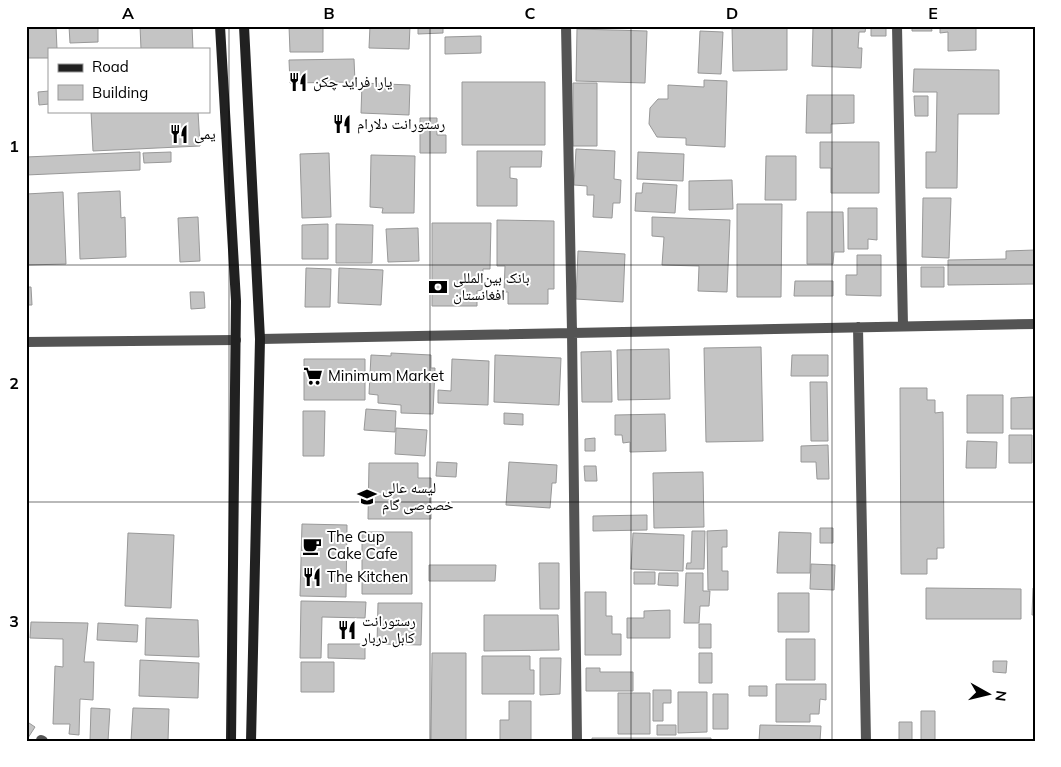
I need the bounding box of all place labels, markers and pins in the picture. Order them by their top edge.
restaurant icon: یارا فراید چکن [287,71,309,93]
place label: یارا فراید چکن [313,72,393,92]
restaurant icon: رستورانت دلارام [331,113,353,135]
place label: رستورانت دلارام [357,114,446,134]
restaurant icon: یمی [168,123,190,145]
place label: یمی [194,124,216,144]
place label: بانک بین‌المللی افغانستان [453,268,530,305]
bank icon: بانک بین‌المللی افغانستان [427,276,449,298]
supermarket icon: Minimum Market [302,365,324,387]
place label: Minimum Market [328,366,444,385]
place label: لیسه عالی خصوصی گام [382,478,454,515]
school or university icon: لیسه عالی خصوصی گام [356,486,378,508]
place label: The Cup Cake Cafe [327,527,398,563]
cafe icon: The Cup Cake Cafe [301,535,323,557]
restaurant icon: The Kitchen [301,566,323,588]
place label: The Kitchen [327,567,408,586]
place label: رستورانت کابل دربار [361,611,416,648]
restaurant icon: رستورانت کابل دربار [336,619,358,641]

